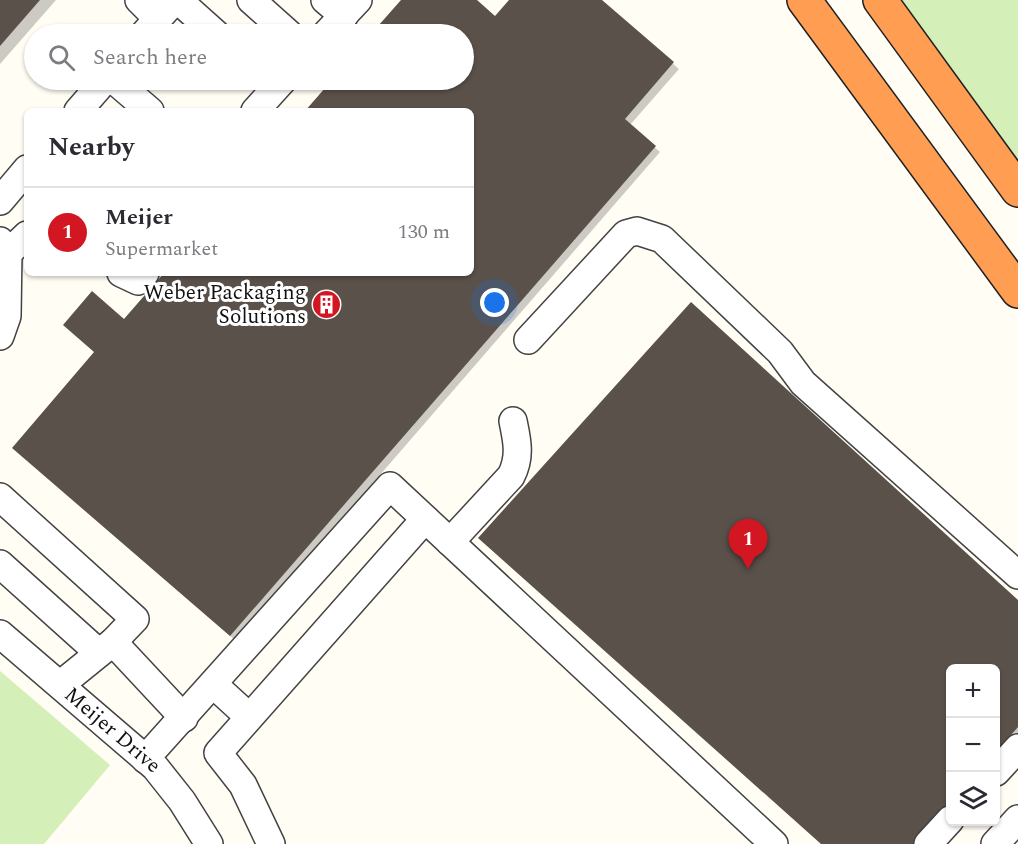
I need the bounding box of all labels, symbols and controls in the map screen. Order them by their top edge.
search box [24,24,474,90]
icon: search [45,41,78,74]
text: Search here [93,41,207,74]
text: Nearby [48,127,134,167]
text: Meijer [105,201,173,234]
text: 1 [62,217,73,247]
text: 130 m [398,217,450,247]
text: Supermarket [105,234,218,264]
place label: Weber Packaging Solutions [144,277,306,333]
your location [480,288,509,317]
building icon: Weber Packaging Solutions [311,289,343,321]
pin: 1 [728,520,768,569]
map controls [946,664,1000,826]
button: + [946,664,1000,718]
street label: Meijer Drive [57,680,168,781]
button: − [946,718,1000,772]
button: layers [946,772,1000,826]

